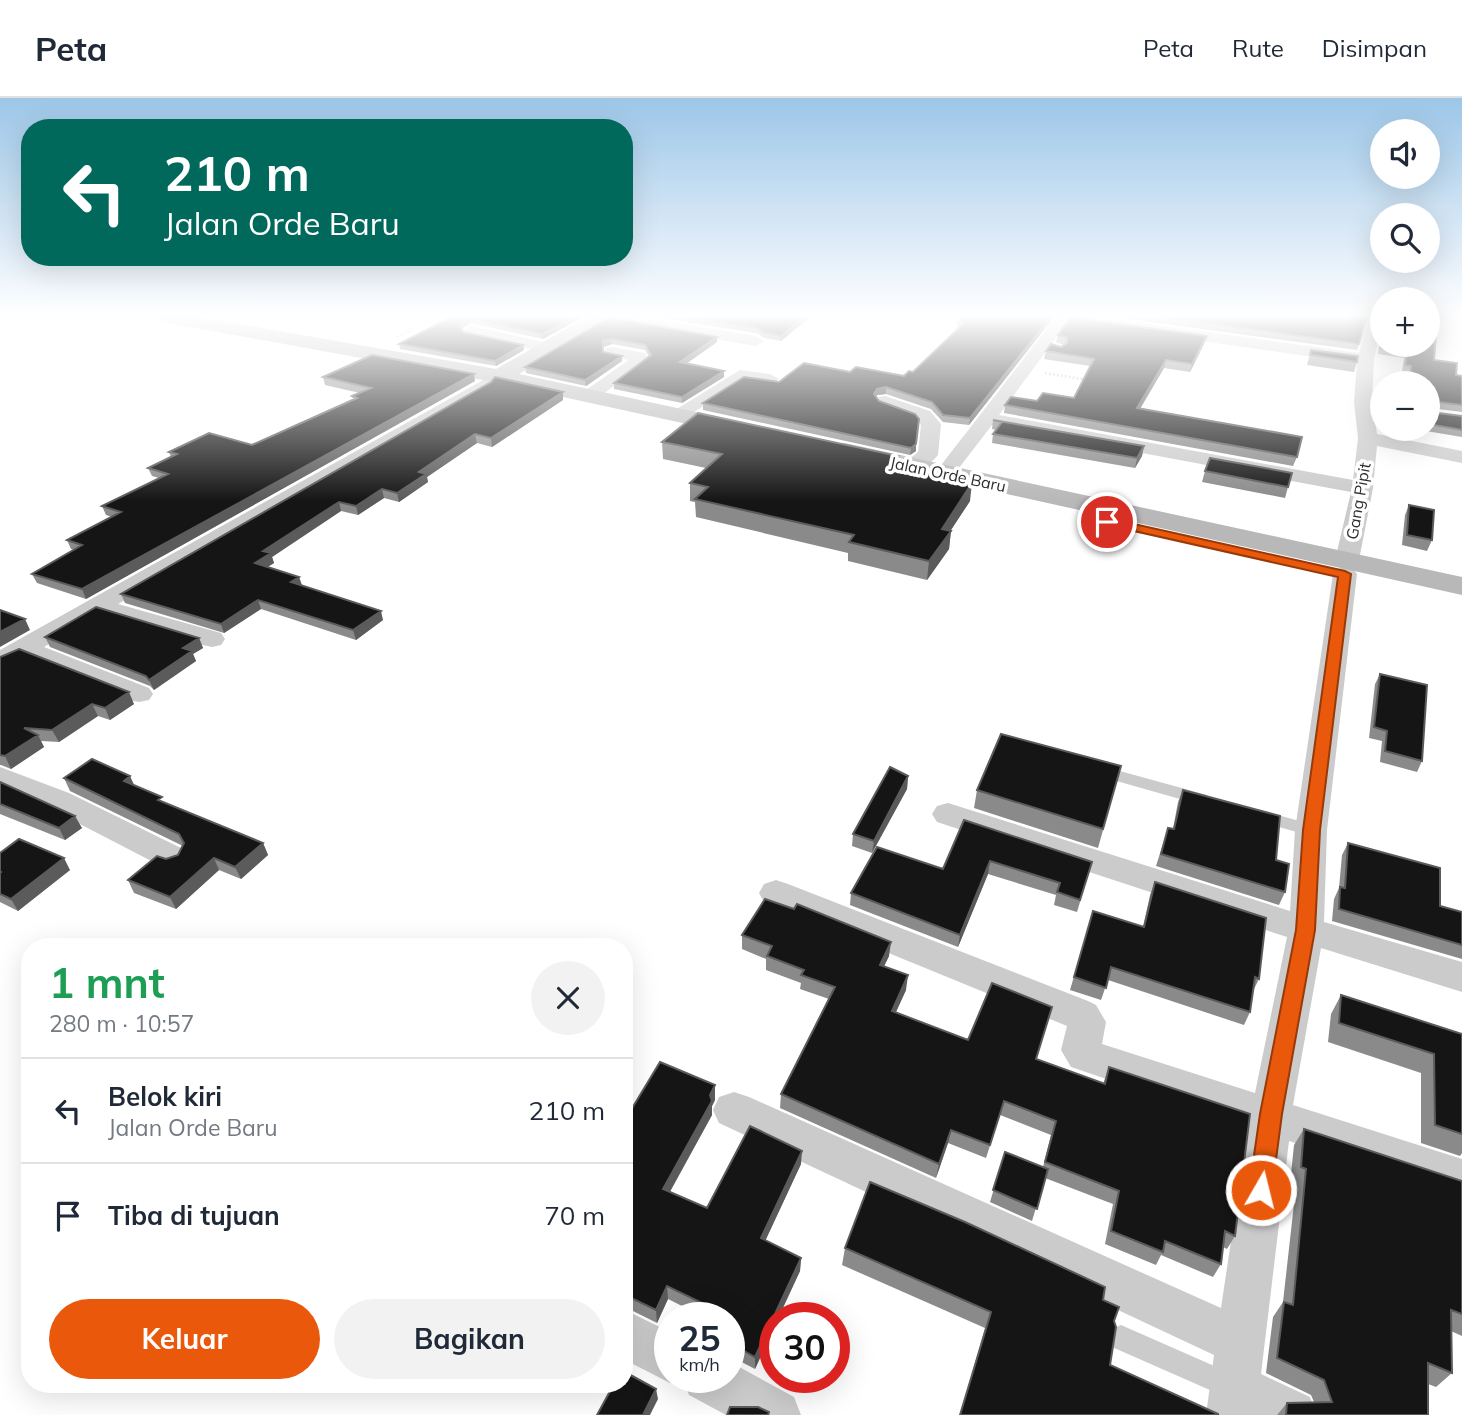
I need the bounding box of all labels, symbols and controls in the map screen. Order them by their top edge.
text: Peta [35,28,107,69]
text: Peta [1143,33,1194,63]
text: Rute [1232,33,1284,63]
text: Disimpan [1322,33,1427,63]
map controls [1370,119,1440,441]
button: sound [1370,119,1440,189]
text: 210 m [164,142,310,203]
icon: left [49,147,140,238]
text: Jalan Orde Baru [164,203,400,243]
button: search [1370,203,1440,273]
button: + [1370,287,1440,357]
button: − [1370,371,1440,441]
street label: Jalan Orde Baru [888,452,1008,496]
street label: Gang Pipit [1341,461,1375,541]
pin [1077,492,1137,552]
icon: arrive [1088,503,1126,541]
text: 1 mnt [49,956,165,1009]
button: close [531,961,605,1035]
text: 280 m · 10:57 [49,1009,194,1038]
text: Belok kiri [108,1080,222,1113]
icon: left [49,1092,87,1130]
text: 210 m [529,1094,605,1127]
text: Jalan Orde Baru [108,1113,277,1142]
position arrow [1224,1153,1298,1227]
icon: arrive [49,1197,87,1235]
text: Tiba di tujuan [108,1199,280,1232]
text: 70 m [544,1199,605,1232]
button: Keluar [49,1299,320,1379]
button: Bagikan [334,1299,605,1379]
speed limit sign: 30 [759,1302,850,1393]
text: 25 [678,1316,721,1360]
text: km/h [679,1353,720,1376]

